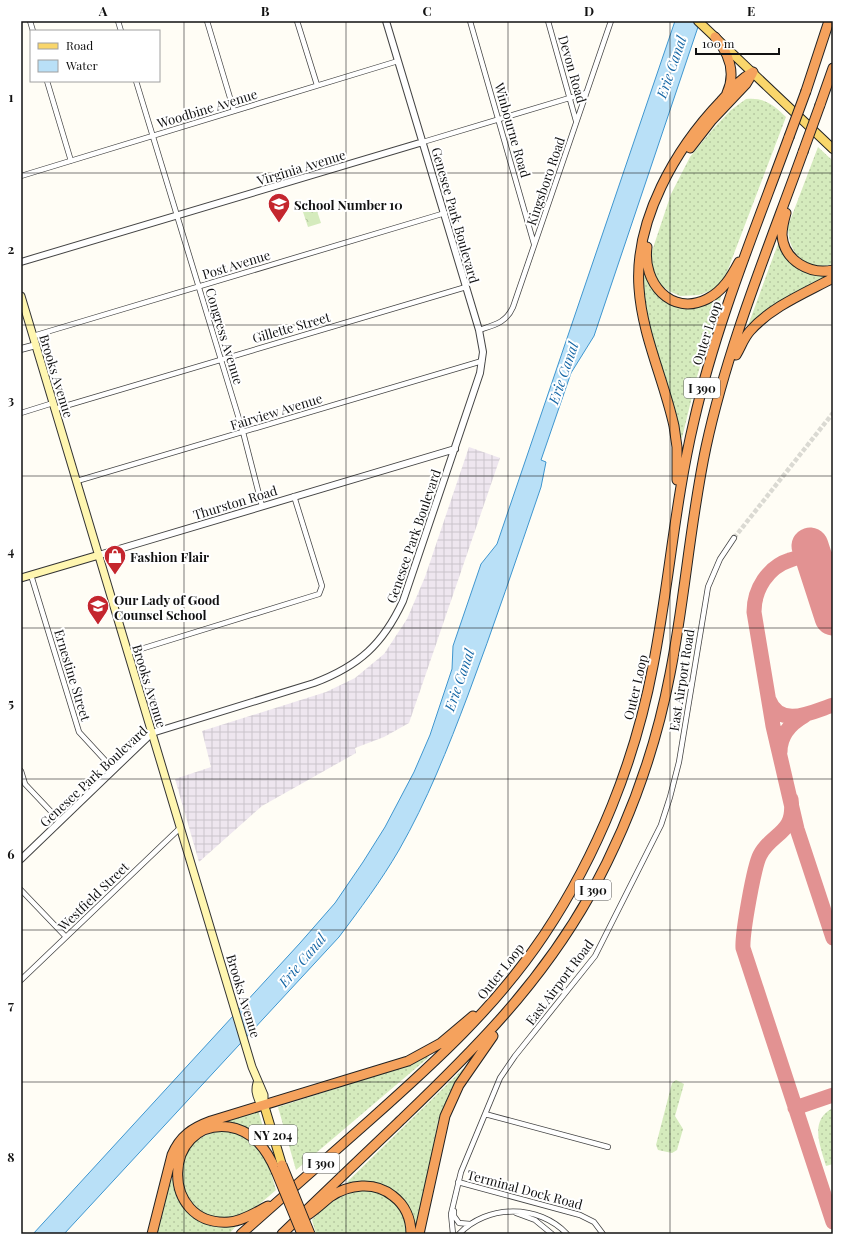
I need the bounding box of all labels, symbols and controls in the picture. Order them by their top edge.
text: A [98,2,108,19]
text: B [261,2,270,19]
text: C [422,2,432,19]
text: D [584,2,594,19]
text: E [747,2,755,19]
legend [30,30,160,82]
scale bar [696,30,779,56]
water label: Erie Canal [651,32,691,101]
street label: Devon Road [555,33,591,105]
text: 100 m [702,35,735,51]
text: Road [66,37,93,53]
text: Water [65,57,99,73]
street label: Winbourne Road [491,80,535,180]
street label: Woodbine Avenue [154,85,260,132]
text: 1 [9,88,14,105]
street label: Kingsboro Road [522,134,568,227]
street label: Virginia Avenue [254,145,348,189]
street label: Genesee Park Boulevard [428,145,484,285]
school or university icon: School Number 10 [266,191,292,224]
place label: School Number 10 [294,196,403,213]
text: 2 [8,240,15,257]
street label: Post Avenue [200,245,273,282]
street label: Congress Avenue [202,286,248,387]
street label: Outer Loop [688,299,724,367]
street label: Gillette Street [250,308,332,346]
street label: Brooks Avenue [36,332,78,420]
water label: Erie Canal [543,338,583,407]
road number: I 390 [684,378,720,398]
street label: Fairview Avenue [228,389,324,433]
text: 3 [8,391,14,408]
street label: Genesee Park Boulevard [382,466,444,605]
street label: Thurston Road [191,481,280,523]
text: 4 [8,542,15,559]
shop icon: Fashion Flair [102,543,128,576]
place label: Fashion Flair [130,548,209,565]
place label: Our Lady of Good Counsel School [114,591,220,623]
school or university icon: Our Lady of Good Counsel School [85,593,111,626]
street label: Ernestine Street [51,627,95,723]
street label: East Airport Road [665,627,698,732]
street label: Brooks Avenue [129,642,171,730]
water label: Erie Canal [439,645,479,714]
street label: Outer Loop [619,653,651,721]
text: 5 [8,694,14,711]
street label: Genesee Park Boulevard [36,721,151,830]
text: 6 [7,845,15,862]
street label: Westfield Street [53,858,132,935]
road number: I 390 [575,880,611,900]
water label: Erie Canal [273,928,331,992]
street label: East Airport Road [521,935,597,1028]
street label: Outer Loop [473,940,527,1002]
street label: Brooks Avenue [223,952,265,1040]
text: 7 [8,996,14,1013]
road number: NY 204 [249,1125,297,1145]
text: 8 [7,1148,15,1165]
road number: I 390 [303,1153,339,1173]
street label: Terminal Dock Road [465,1165,585,1213]

